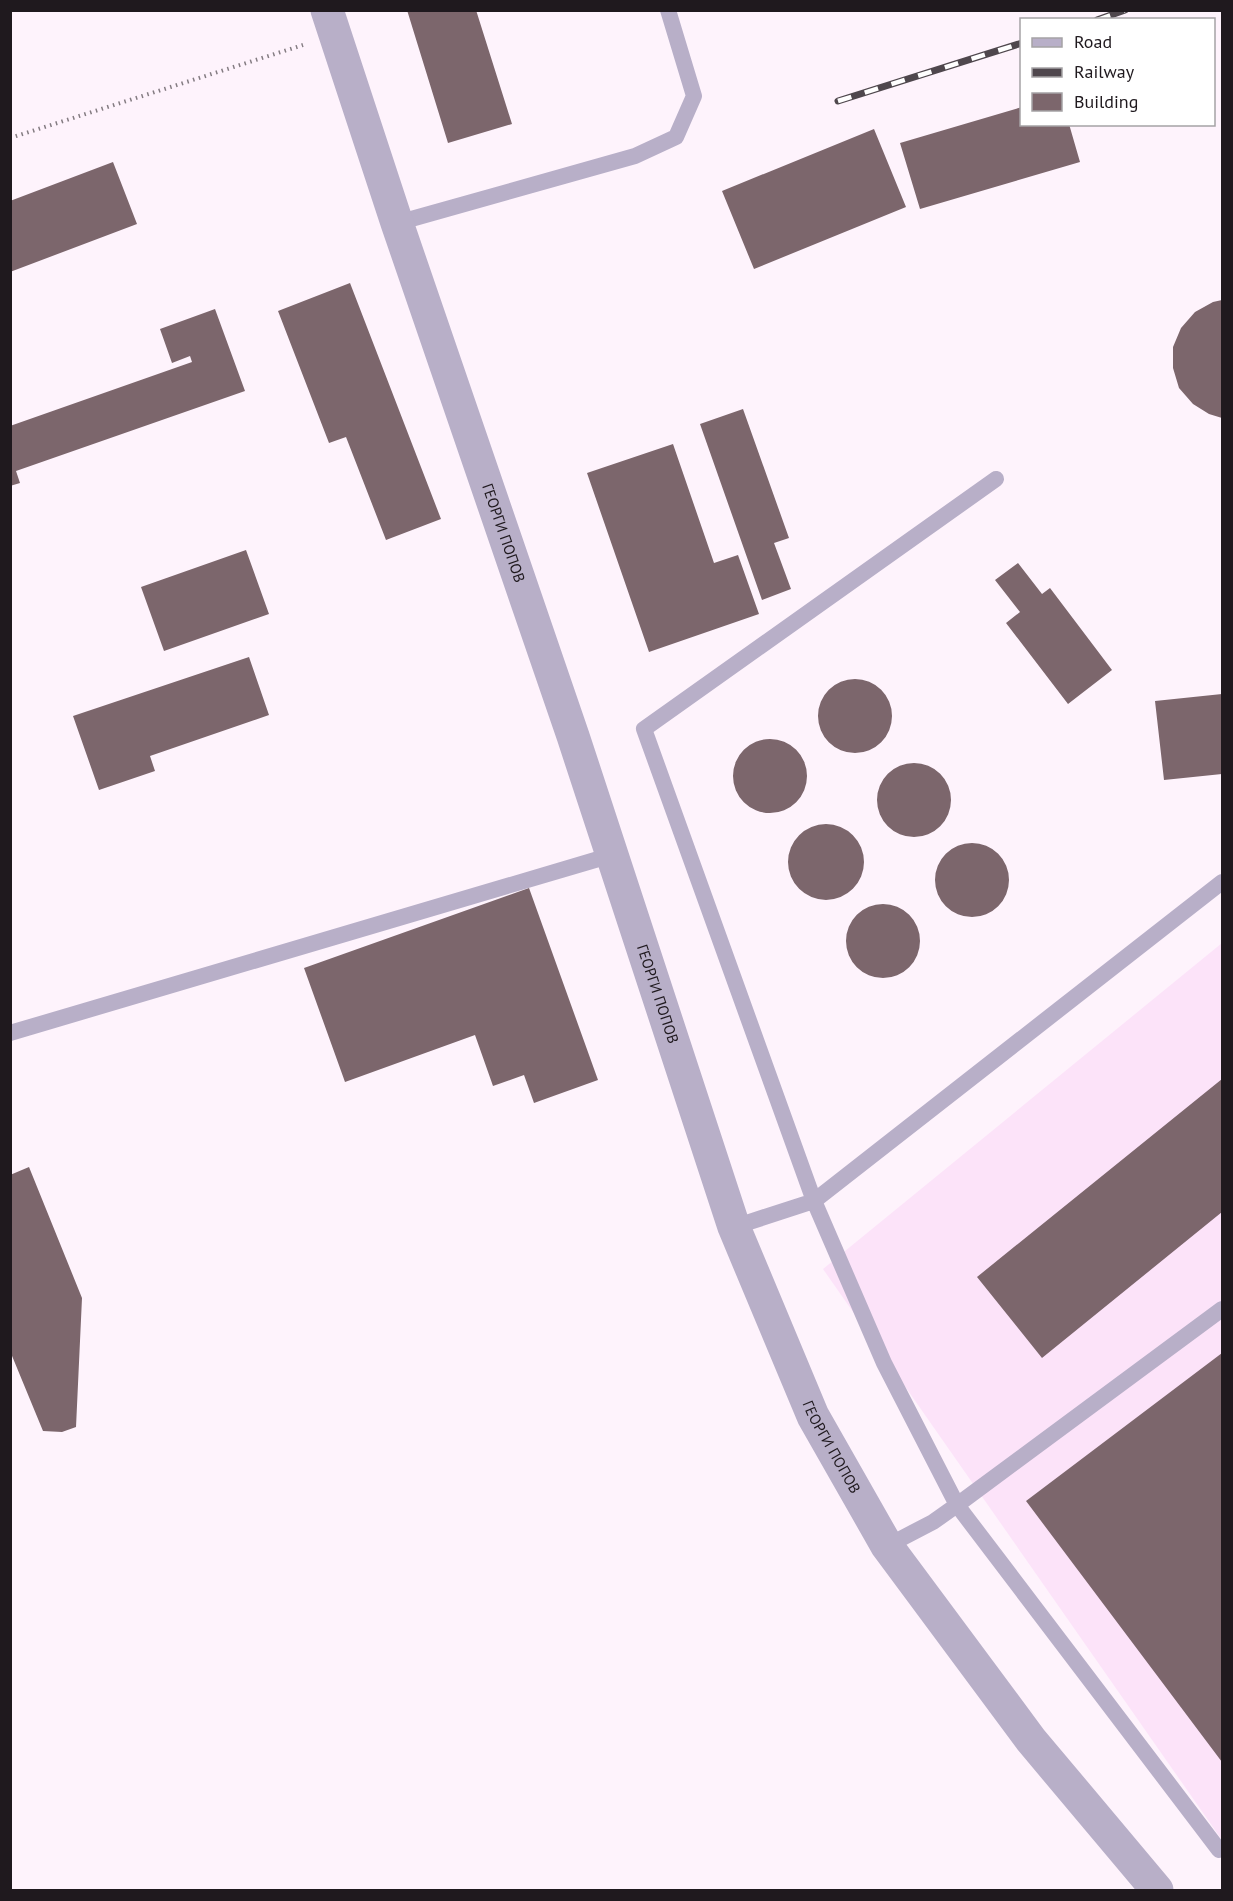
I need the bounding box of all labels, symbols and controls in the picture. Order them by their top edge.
legend [1020,18,1215,126]
text: Road [1074,30,1112,53]
text: Railway [1074,60,1135,83]
text: Building [1074,90,1138,113]
street label: ГЕОРГИ ПОПОВ [478,481,530,585]
street label: ГЕОРГИ ПОПОВ [633,942,683,1046]
street label: ГЕОРГИ ПОПОВ [799,1398,865,1497]

